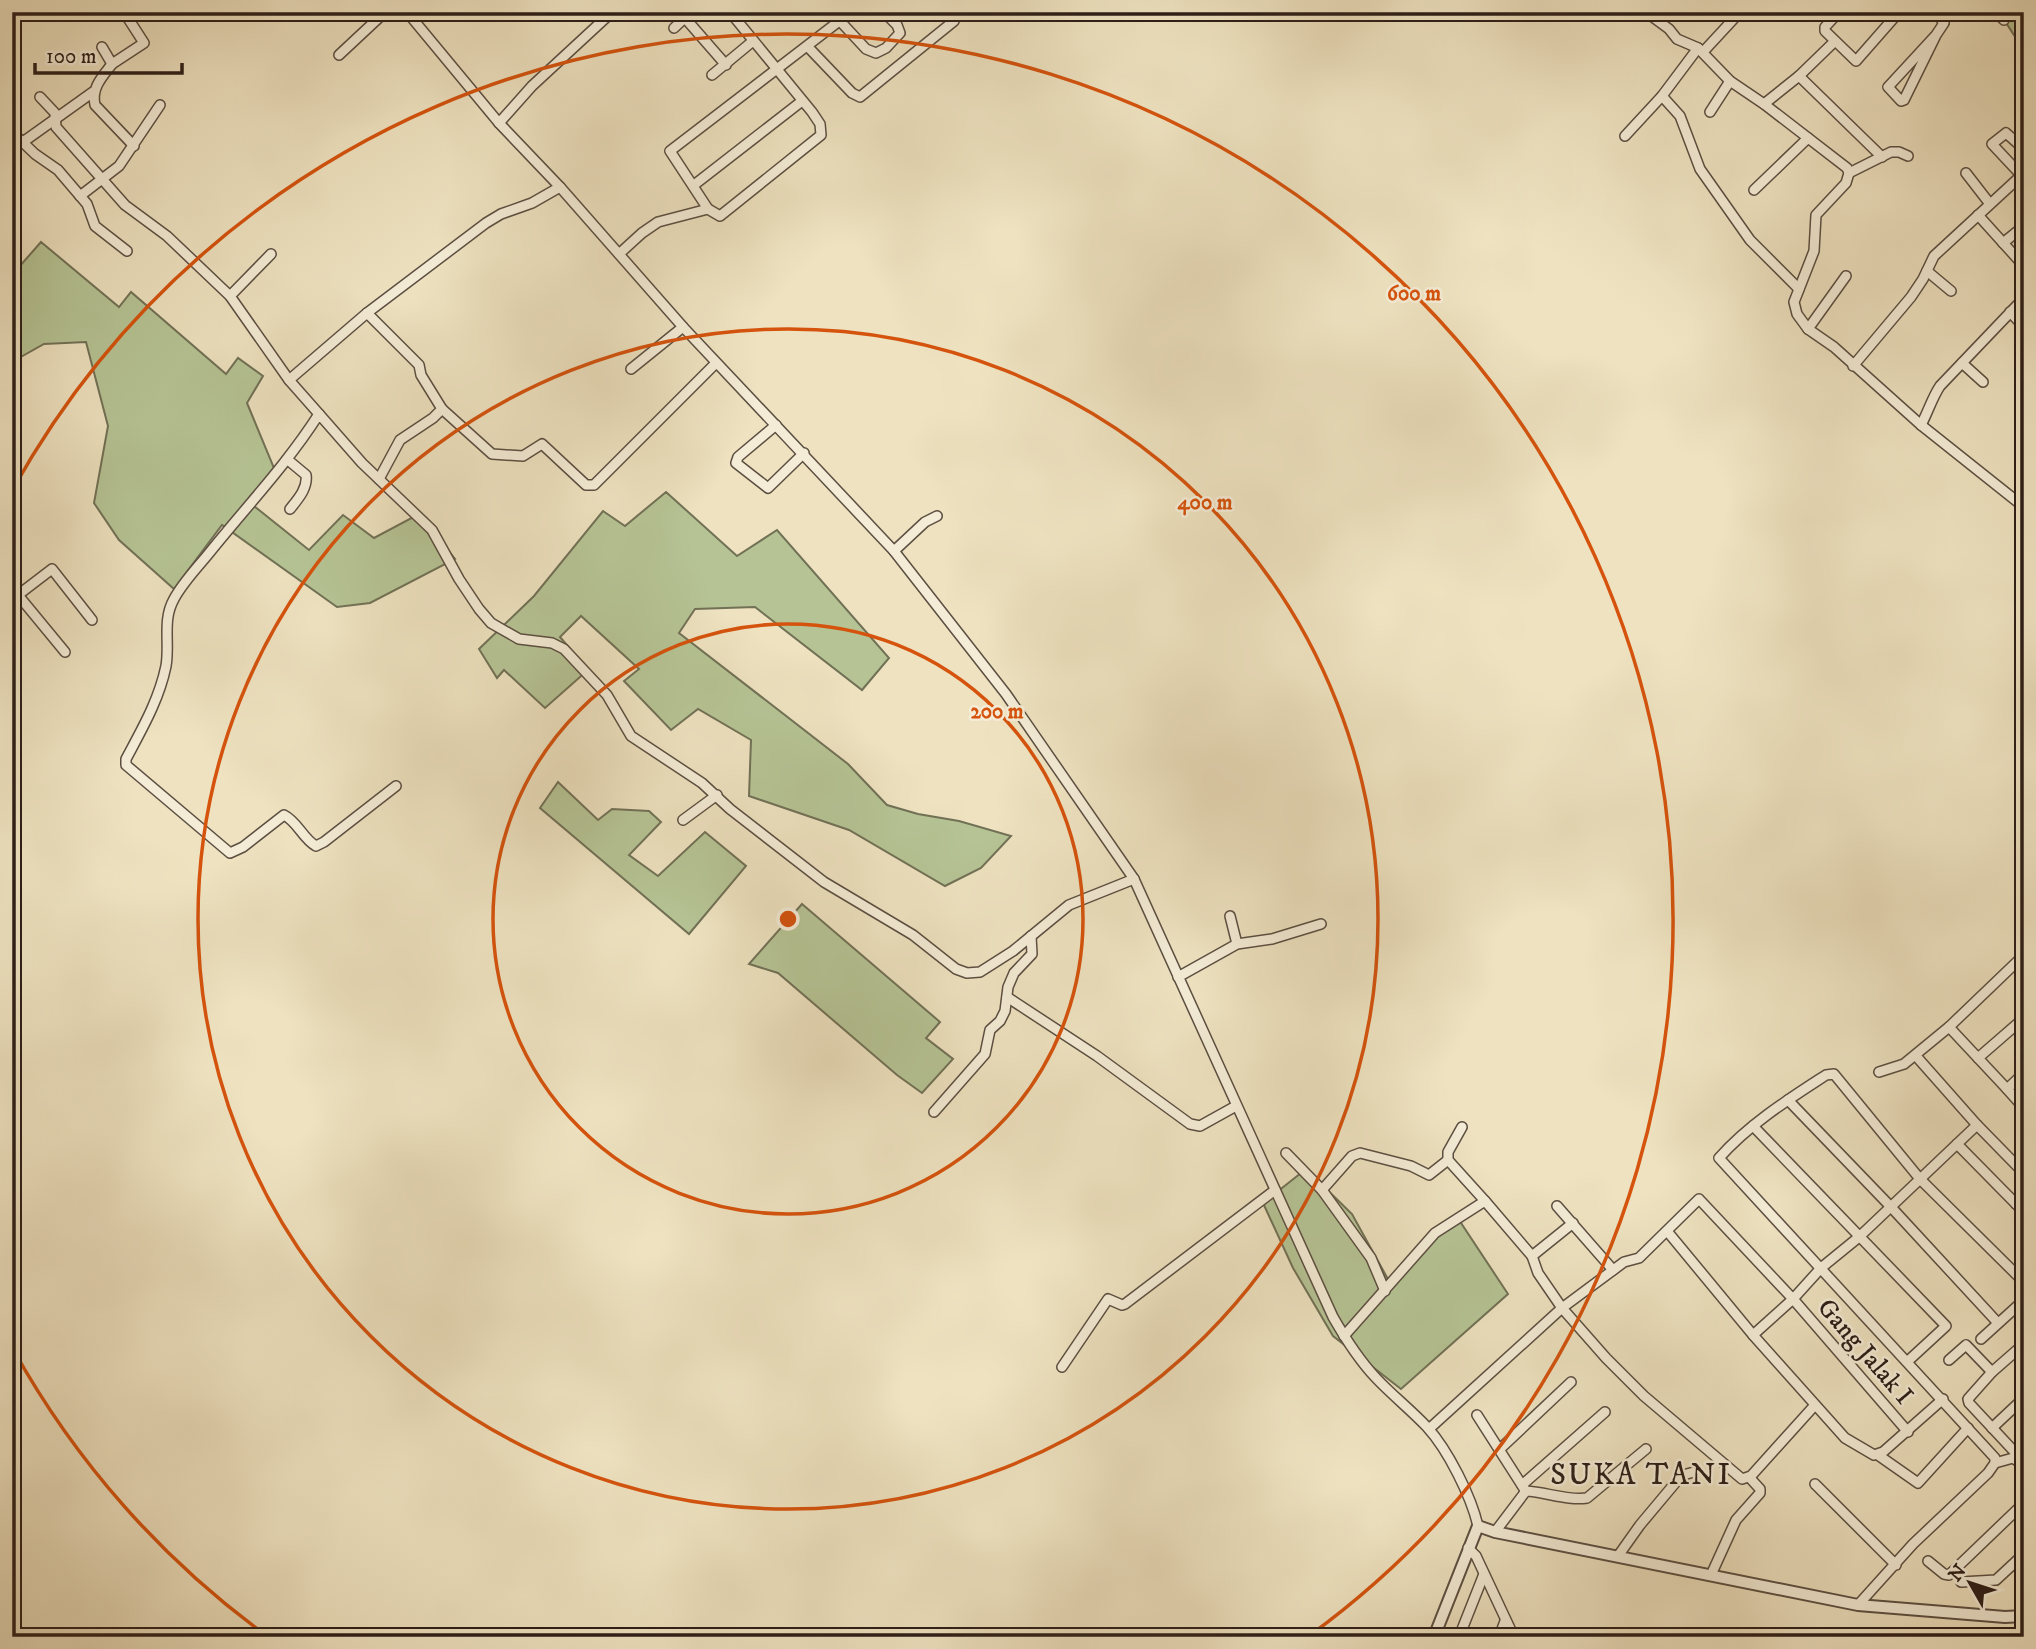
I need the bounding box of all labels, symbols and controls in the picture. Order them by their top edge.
scale bar [35,32,182,76]
text: 100 m [46,44,97,70]
text: 600 m [1387,281,1441,307]
text: 400 m [1178,490,1233,516]
text: 200 m [970,699,1024,725]
centre of rings [776,907,800,931]
street label: Gang Jalak I [1810,1292,1920,1412]
district label: SUKA TANI [1550,1457,1732,1494]
north arrow [1934,1548,2004,1618]
text: N [1944,1560,1972,1587]

